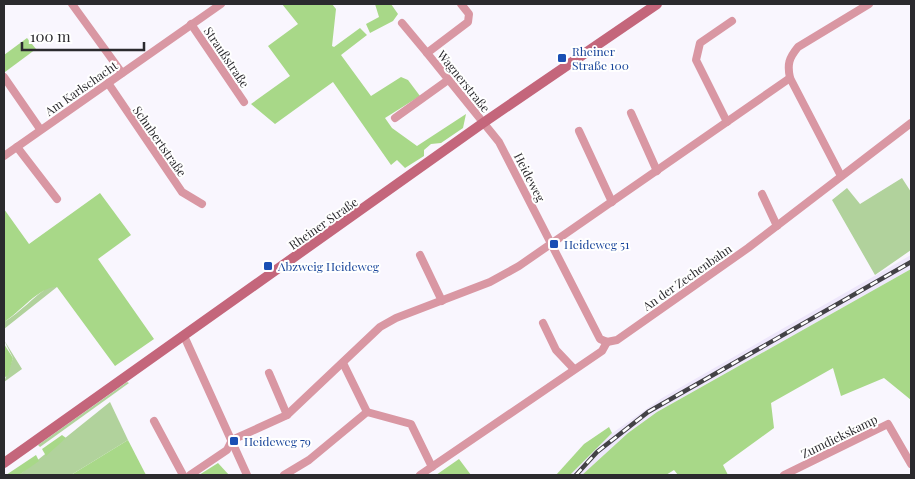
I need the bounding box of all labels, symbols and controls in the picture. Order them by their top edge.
scale bar [22,20,145,52]
street label: Straußstraße [201,23,253,91]
text: 100 m [30,26,71,46]
place label: Rheiner Straße 100 [572,43,629,73]
street label: Wagnerstraße [433,46,494,115]
marker: Rheiner Straße 100 [556,52,568,64]
street label: Am Karlschacht [41,57,121,119]
street label: Schubertstraße [130,103,190,179]
street label: Heideweg [511,150,549,205]
street label: Rheiner Straße [285,193,361,253]
place label: Heideweg 51 [564,236,630,252]
marker: Heideweg 51 [548,238,560,250]
street label: An der Zechenbahn [639,240,735,314]
place label: Abzweig Heideweg [277,258,380,274]
marker: Abzweig Heideweg [262,260,274,272]
street label: Zumdiekskamp [798,411,880,461]
place label: Heideweg 79 [244,433,311,449]
marker: Heideweg 79 [228,435,240,447]

